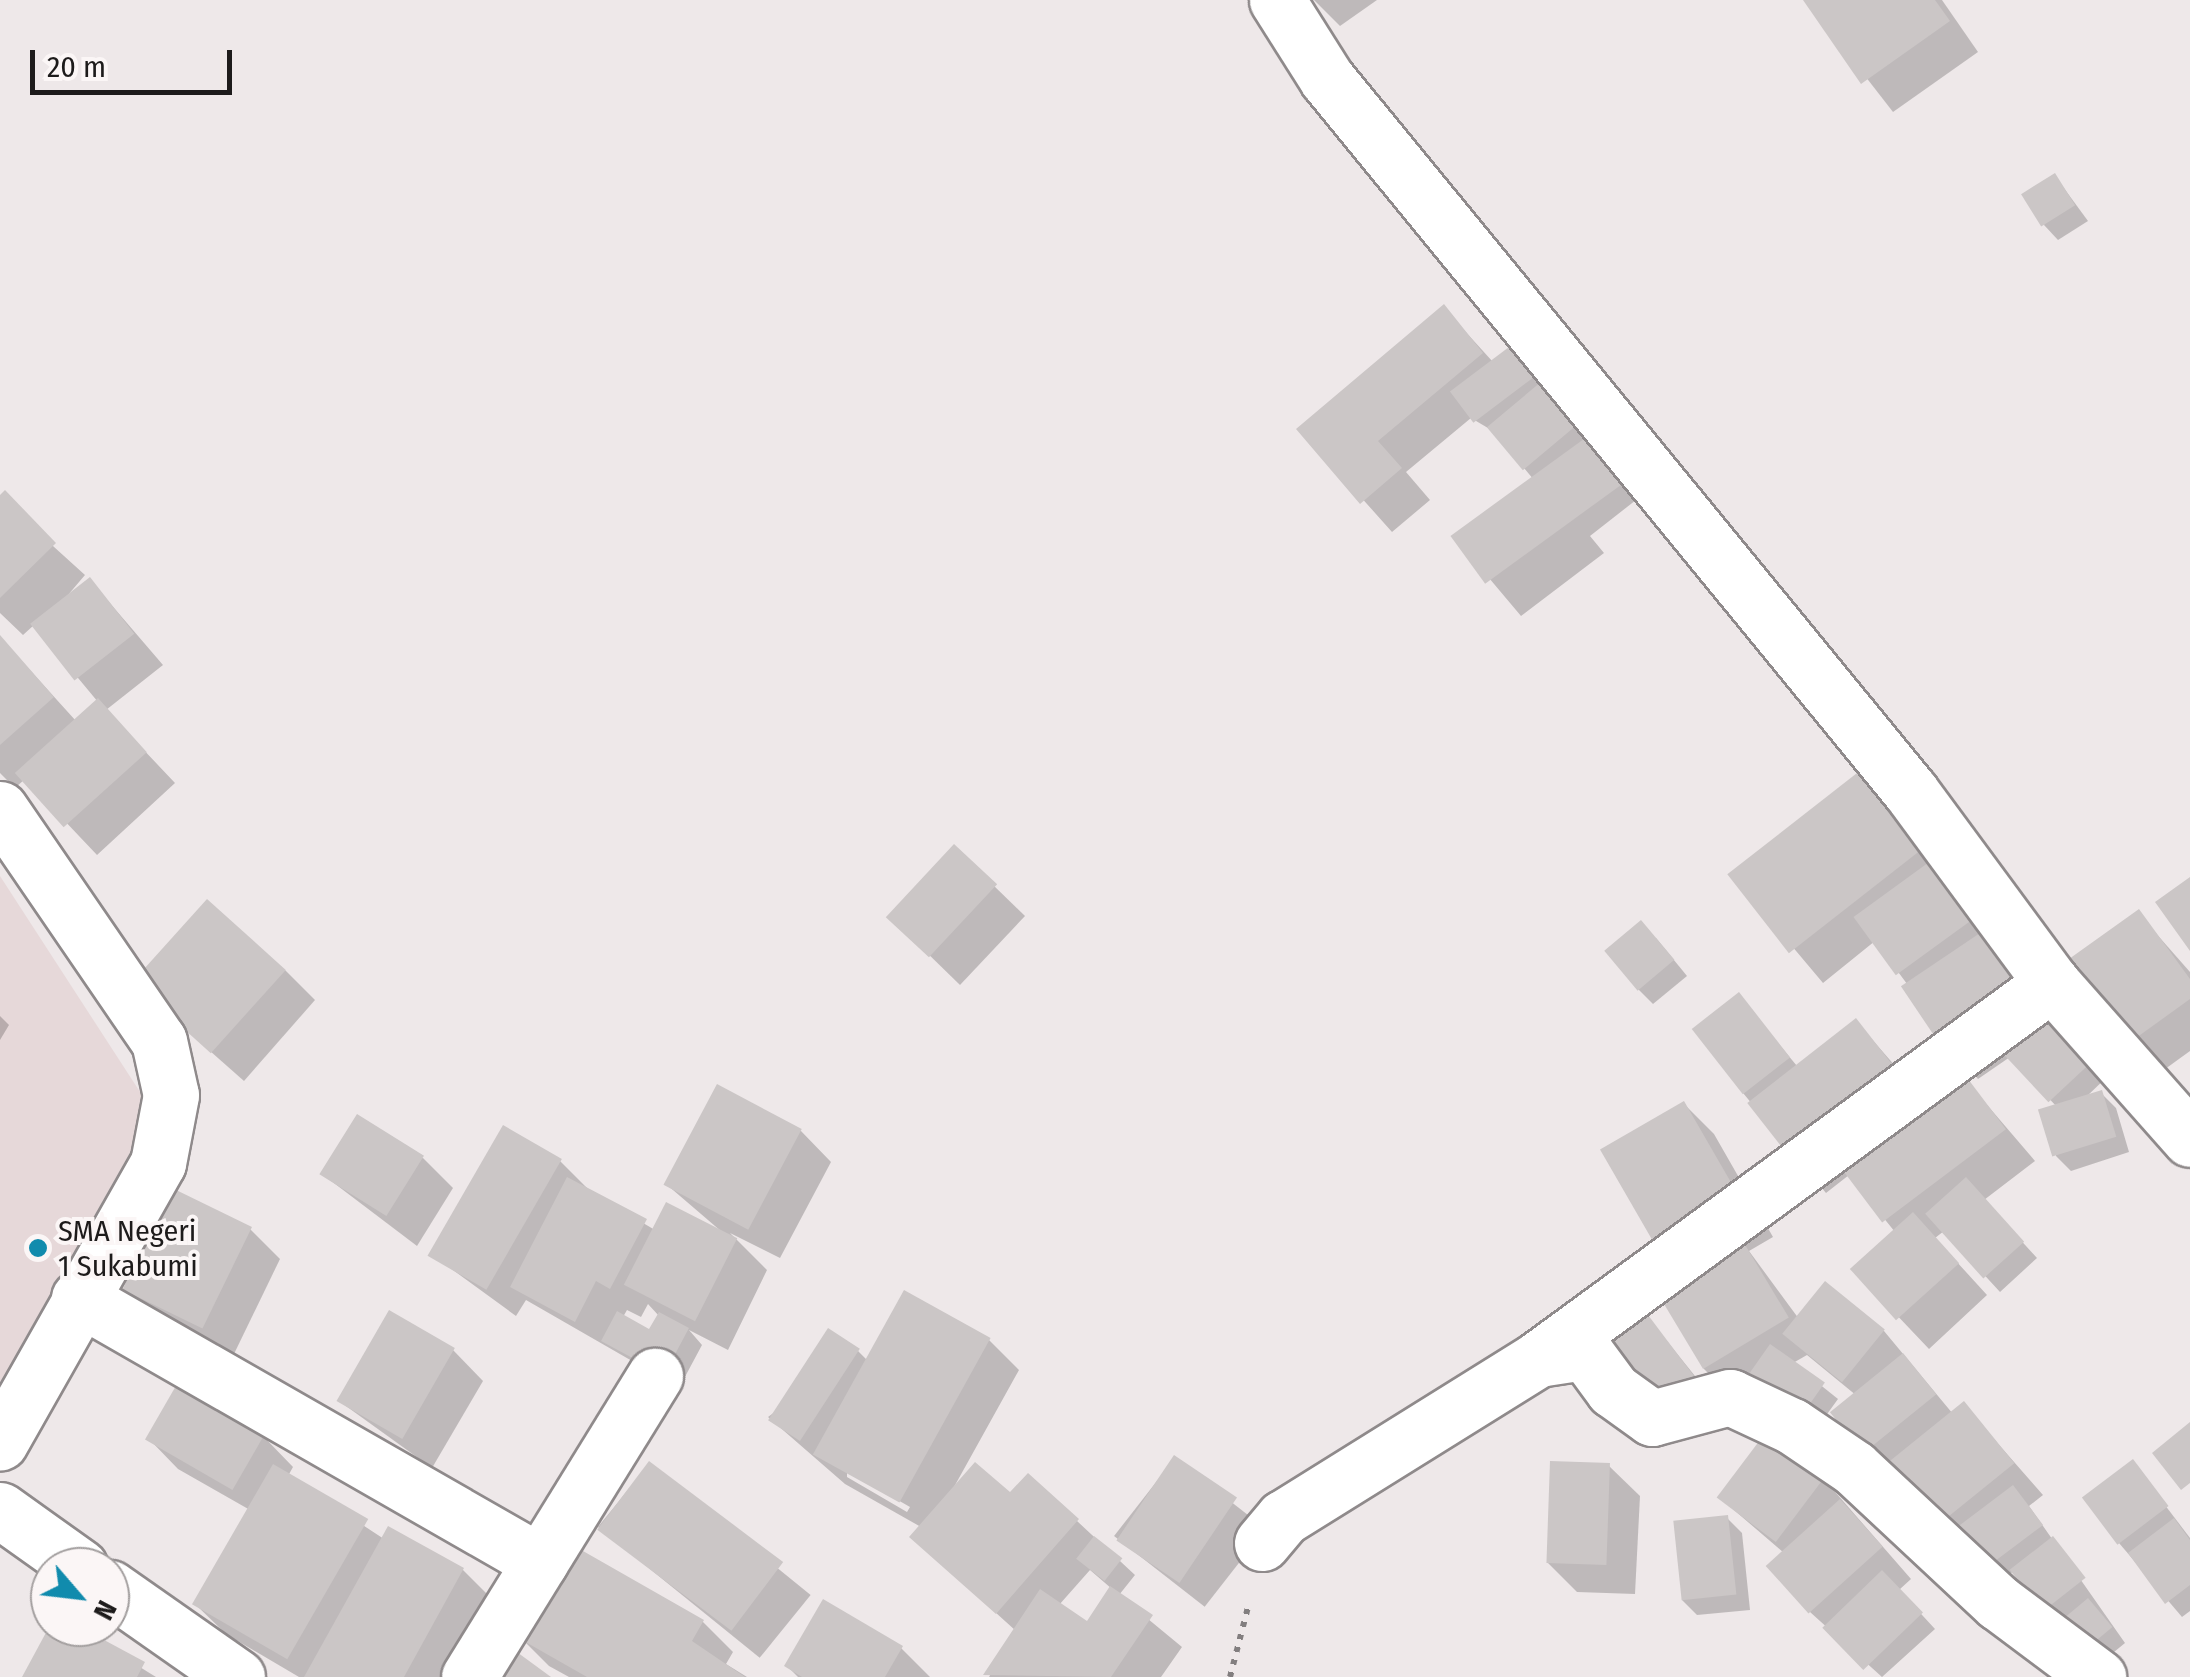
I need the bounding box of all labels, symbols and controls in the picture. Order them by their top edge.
scale bar [35,30,238,92]
text: 20 m [47,49,106,85]
place label: SMA Negeri 1 Sukabumi [58,1213,198,1284]
marker: SMA Negeri 1 Sukabumi [27,1237,49,1259]
north arrow [30,1547,130,1647]
text: N [87,1595,124,1626]

